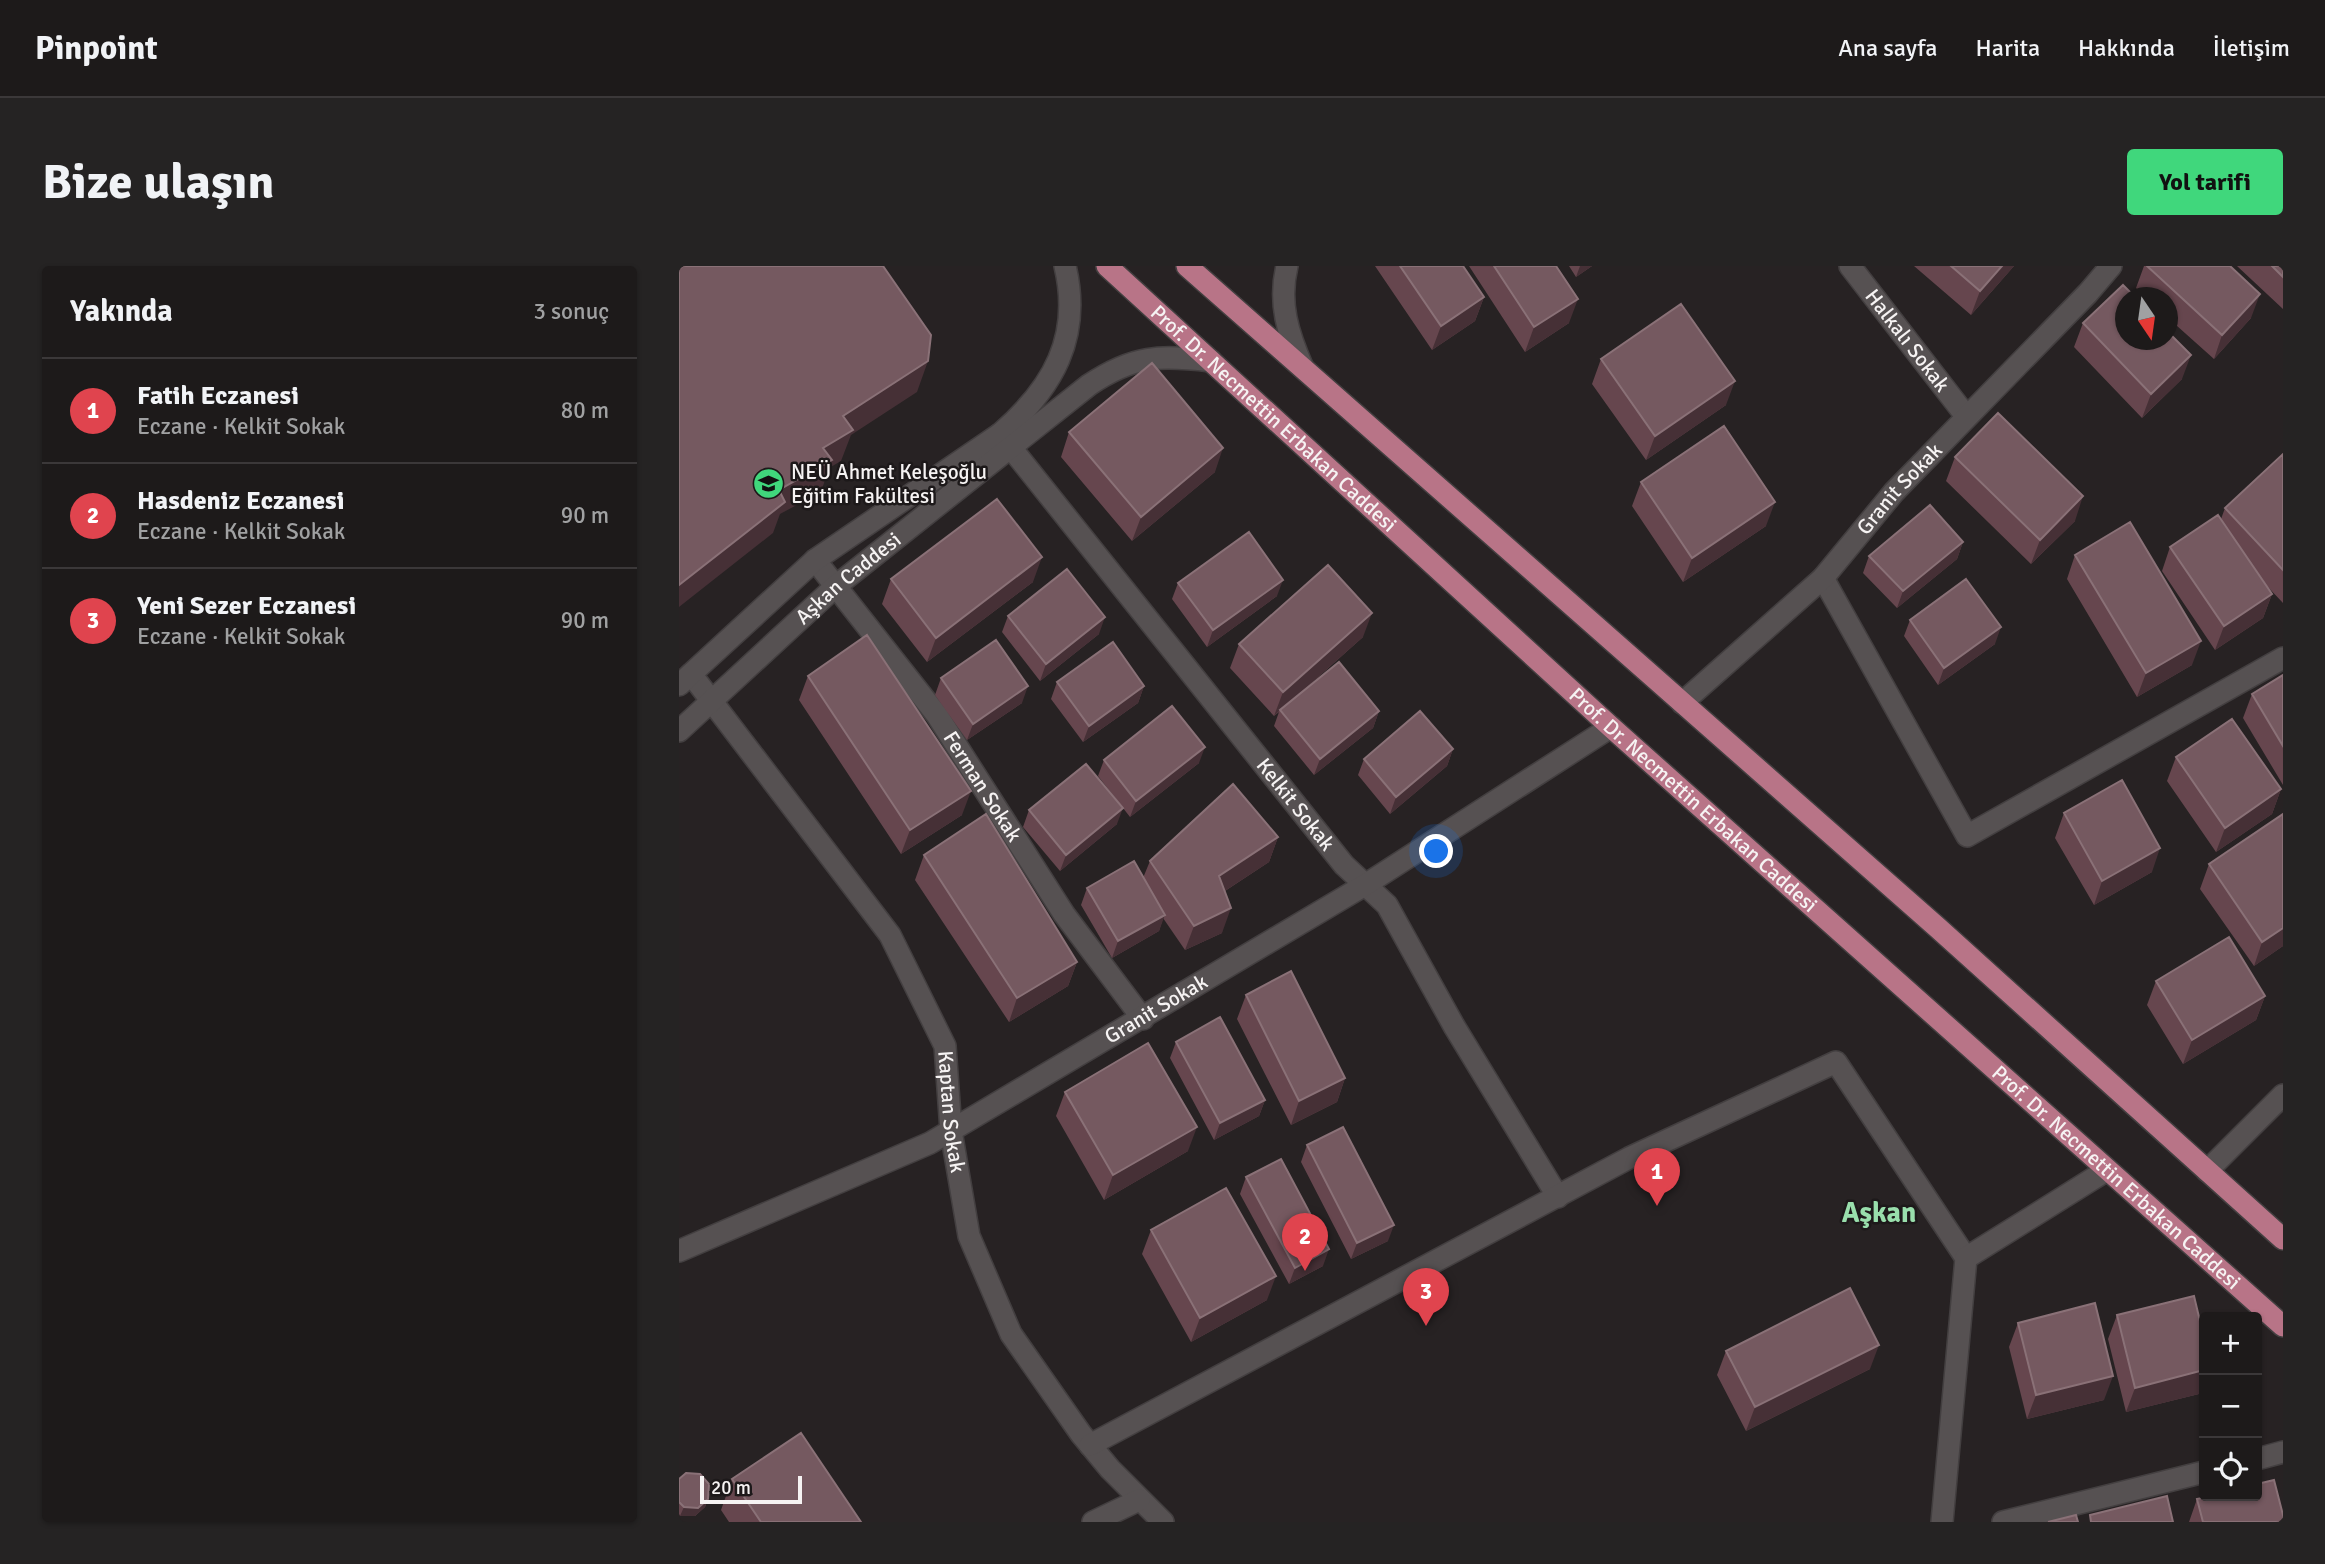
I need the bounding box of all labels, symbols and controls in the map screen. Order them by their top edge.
text: Pinpoint [35,28,158,69]
text: Ana sayfa [1838,33,1938,63]
text: Harita [1976,33,2040,63]
text: Hakkında [2078,33,2175,63]
text: İletişim [2213,33,2290,63]
button: Yol tarifi [2127,149,2283,215]
text: Bize ulaşın [42,152,274,212]
street label: Halkalı Sokak [1860,284,1956,397]
north arrow [2115,287,2178,350]
text: Yakında [70,293,173,330]
text: 3 sonuç [534,297,609,326]
street label: Prof. Dr. Necmettin Erbakan Caddesi [1145,299,1402,538]
text: Fatih Eczanesi [137,380,299,412]
text: 1 [87,396,99,425]
text: 80 m [561,396,609,425]
text: Eczane · Kelkit Sokak [137,412,345,441]
street label: Granit Sokak [1851,437,1948,540]
place label: NEÜ Ahmet Keleşoğlu Eğitim Fakültesi [791,459,987,509]
school or university icon: NEÜ Ahmet Keleşoğlu Eğitim Fakültesi [751,467,785,501]
text: Hasdeniz Eczanesi [137,485,345,517]
text: 2 [87,501,99,530]
text: 90 m [561,501,609,530]
text: Eczane · Kelkit Sokak [137,517,345,546]
street label: Aşkan Caddesi [790,526,906,630]
text: Yeni Sezer Eczanesi [137,590,356,622]
text: 3 [87,606,99,635]
text: 90 m [561,606,609,635]
text: Eczane · Kelkit Sokak [137,622,345,651]
street label: Prof. Dr. Necmettin Erbakan Caddesi [1564,682,1823,918]
street label: Ferman Sokak [938,726,1028,847]
street label: Kelkit Sokak [1251,753,1341,856]
your location [1419,834,1453,868]
street label: Granit Sokak [1100,968,1213,1050]
street label: Kaptan Sokak [932,1050,971,1175]
street label: Prof. Dr. Necmettin Erbakan Caddesi [1987,1060,2246,1295]
pin: 1 [1634,1148,1680,1206]
district label: Aşkan [1842,1196,1916,1230]
pin: 2 [1282,1213,1328,1271]
pin: 3 [1403,1268,1449,1326]
map controls [2199,1312,2262,1501]
button: + [2199,1312,2262,1375]
button: − [2199,1375,2262,1438]
button: locate [2199,1438,2262,1501]
scale bar [700,1473,801,1505]
text: 20 m [711,1476,751,1500]

